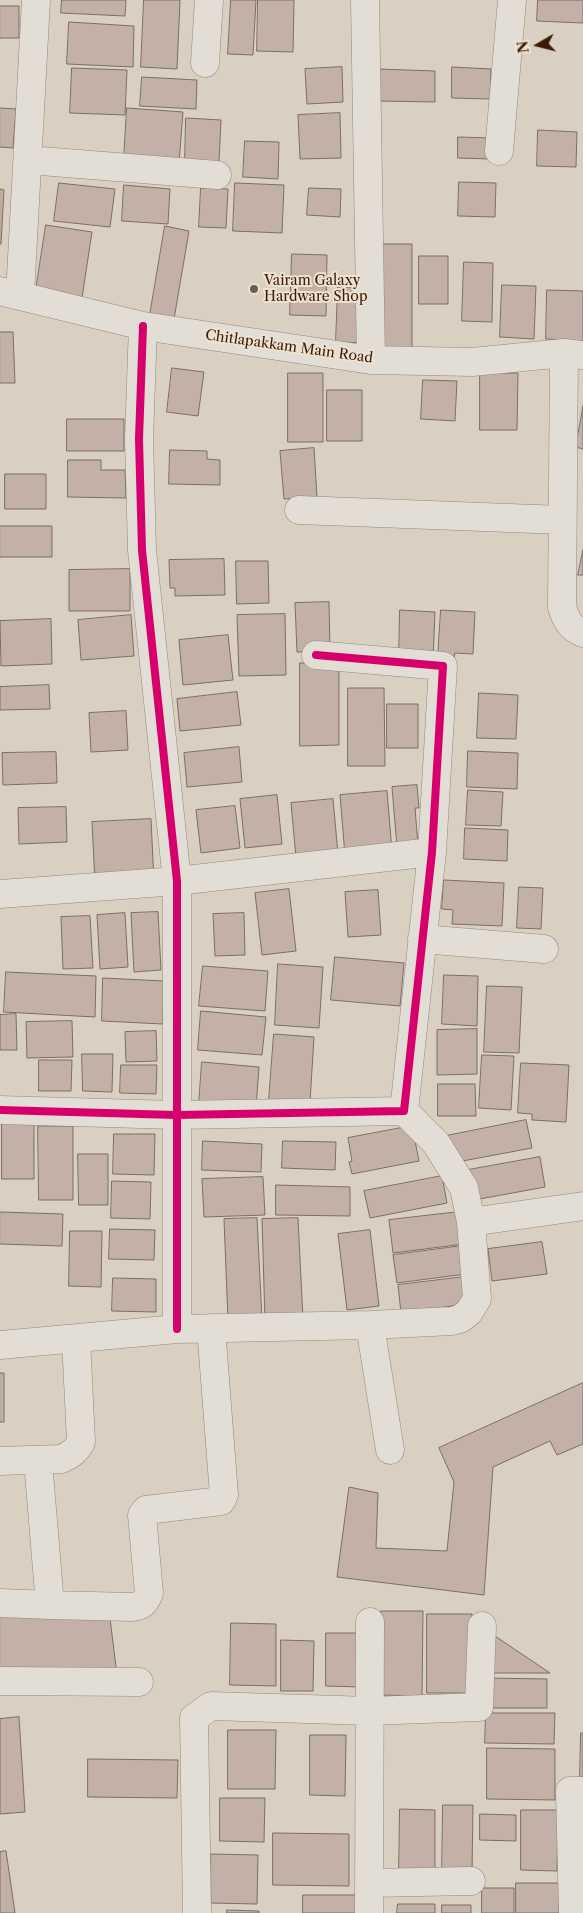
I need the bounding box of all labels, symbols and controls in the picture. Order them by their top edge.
north arrow [513,20,563,70]
text: N [513,40,533,54]
place label: Vairam Galaxy Hardware Shop [264,273,368,306]
marker: Vairam Galaxy Hardware Shop [248,283,260,295]
street label: Chitlapakkam Main Road [204,327,374,367]

